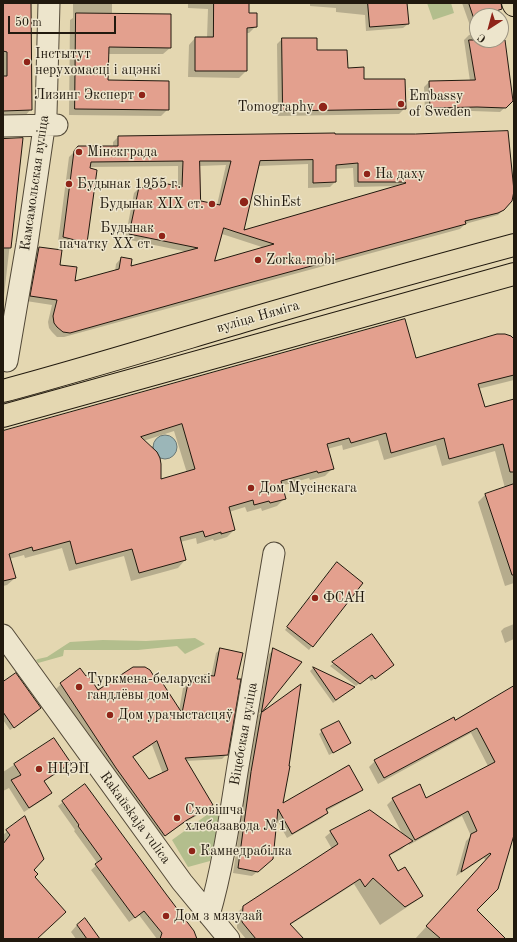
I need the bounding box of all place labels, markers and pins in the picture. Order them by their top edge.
place label: Інстытут нерухомасці і ацэнкі [35,46,161,78]
marker: Інстытут нерухомасці і ацэнкі [22,57,32,67]
place label: Лизинг Эксперт [34,87,134,103]
place label: Embassy of Sweden [409,88,471,120]
marker: Лизинг Эксперт [137,90,147,100]
place label: Tomography [237,99,314,115]
marker: Embassy of Sweden [396,99,406,109]
marker: Tomography [317,101,329,113]
place label: Мінскграда [87,144,157,160]
marker: Мінскграда [74,147,84,157]
place label: На даху [375,166,425,182]
marker: На даху [362,169,372,179]
place label: Будынак 1955 г. [77,176,181,192]
marker: Будынак 1955 г. [64,179,74,189]
place label: ShinEst [253,194,301,210]
place label: Будынак XIX ст. [99,196,204,212]
marker: ShinEst [238,196,250,208]
marker: Будынак XIX ст. [207,199,217,209]
place label: Будынак пачатку XX ст. [59,220,154,252]
marker: Будынак пачатку XX ст. [157,231,167,241]
place label: Zorka.mobi [266,252,335,268]
marker: Zorka.mobi [253,255,263,265]
place label: Дом Мусінскага [259,480,357,496]
marker: Дом Мусінскага [246,483,256,493]
place label: ФСАН [323,590,365,606]
marker: ФСАН [310,593,320,603]
place label: Туркмена-беларускі гандлёвы дом [87,671,211,704]
marker: Туркмена-беларускі гандлёвы дом [74,682,84,692]
place label: Дом урачыстасцяў [118,707,233,723]
marker: Дом урачыстасцяў [105,710,115,720]
place label: НЦЭП [47,761,89,777]
marker: НЦЭП [34,764,44,774]
place label: Сховішча хлебазавода №1 [185,802,287,834]
marker: Сховішча хлебазавода №1 [172,813,182,823]
place label: Камнедрабілка [200,843,292,859]
marker: Камнедрабілка [187,846,197,856]
place label: Дом з мязузай [174,908,263,924]
marker: Дом з мязузай [161,911,171,921]

